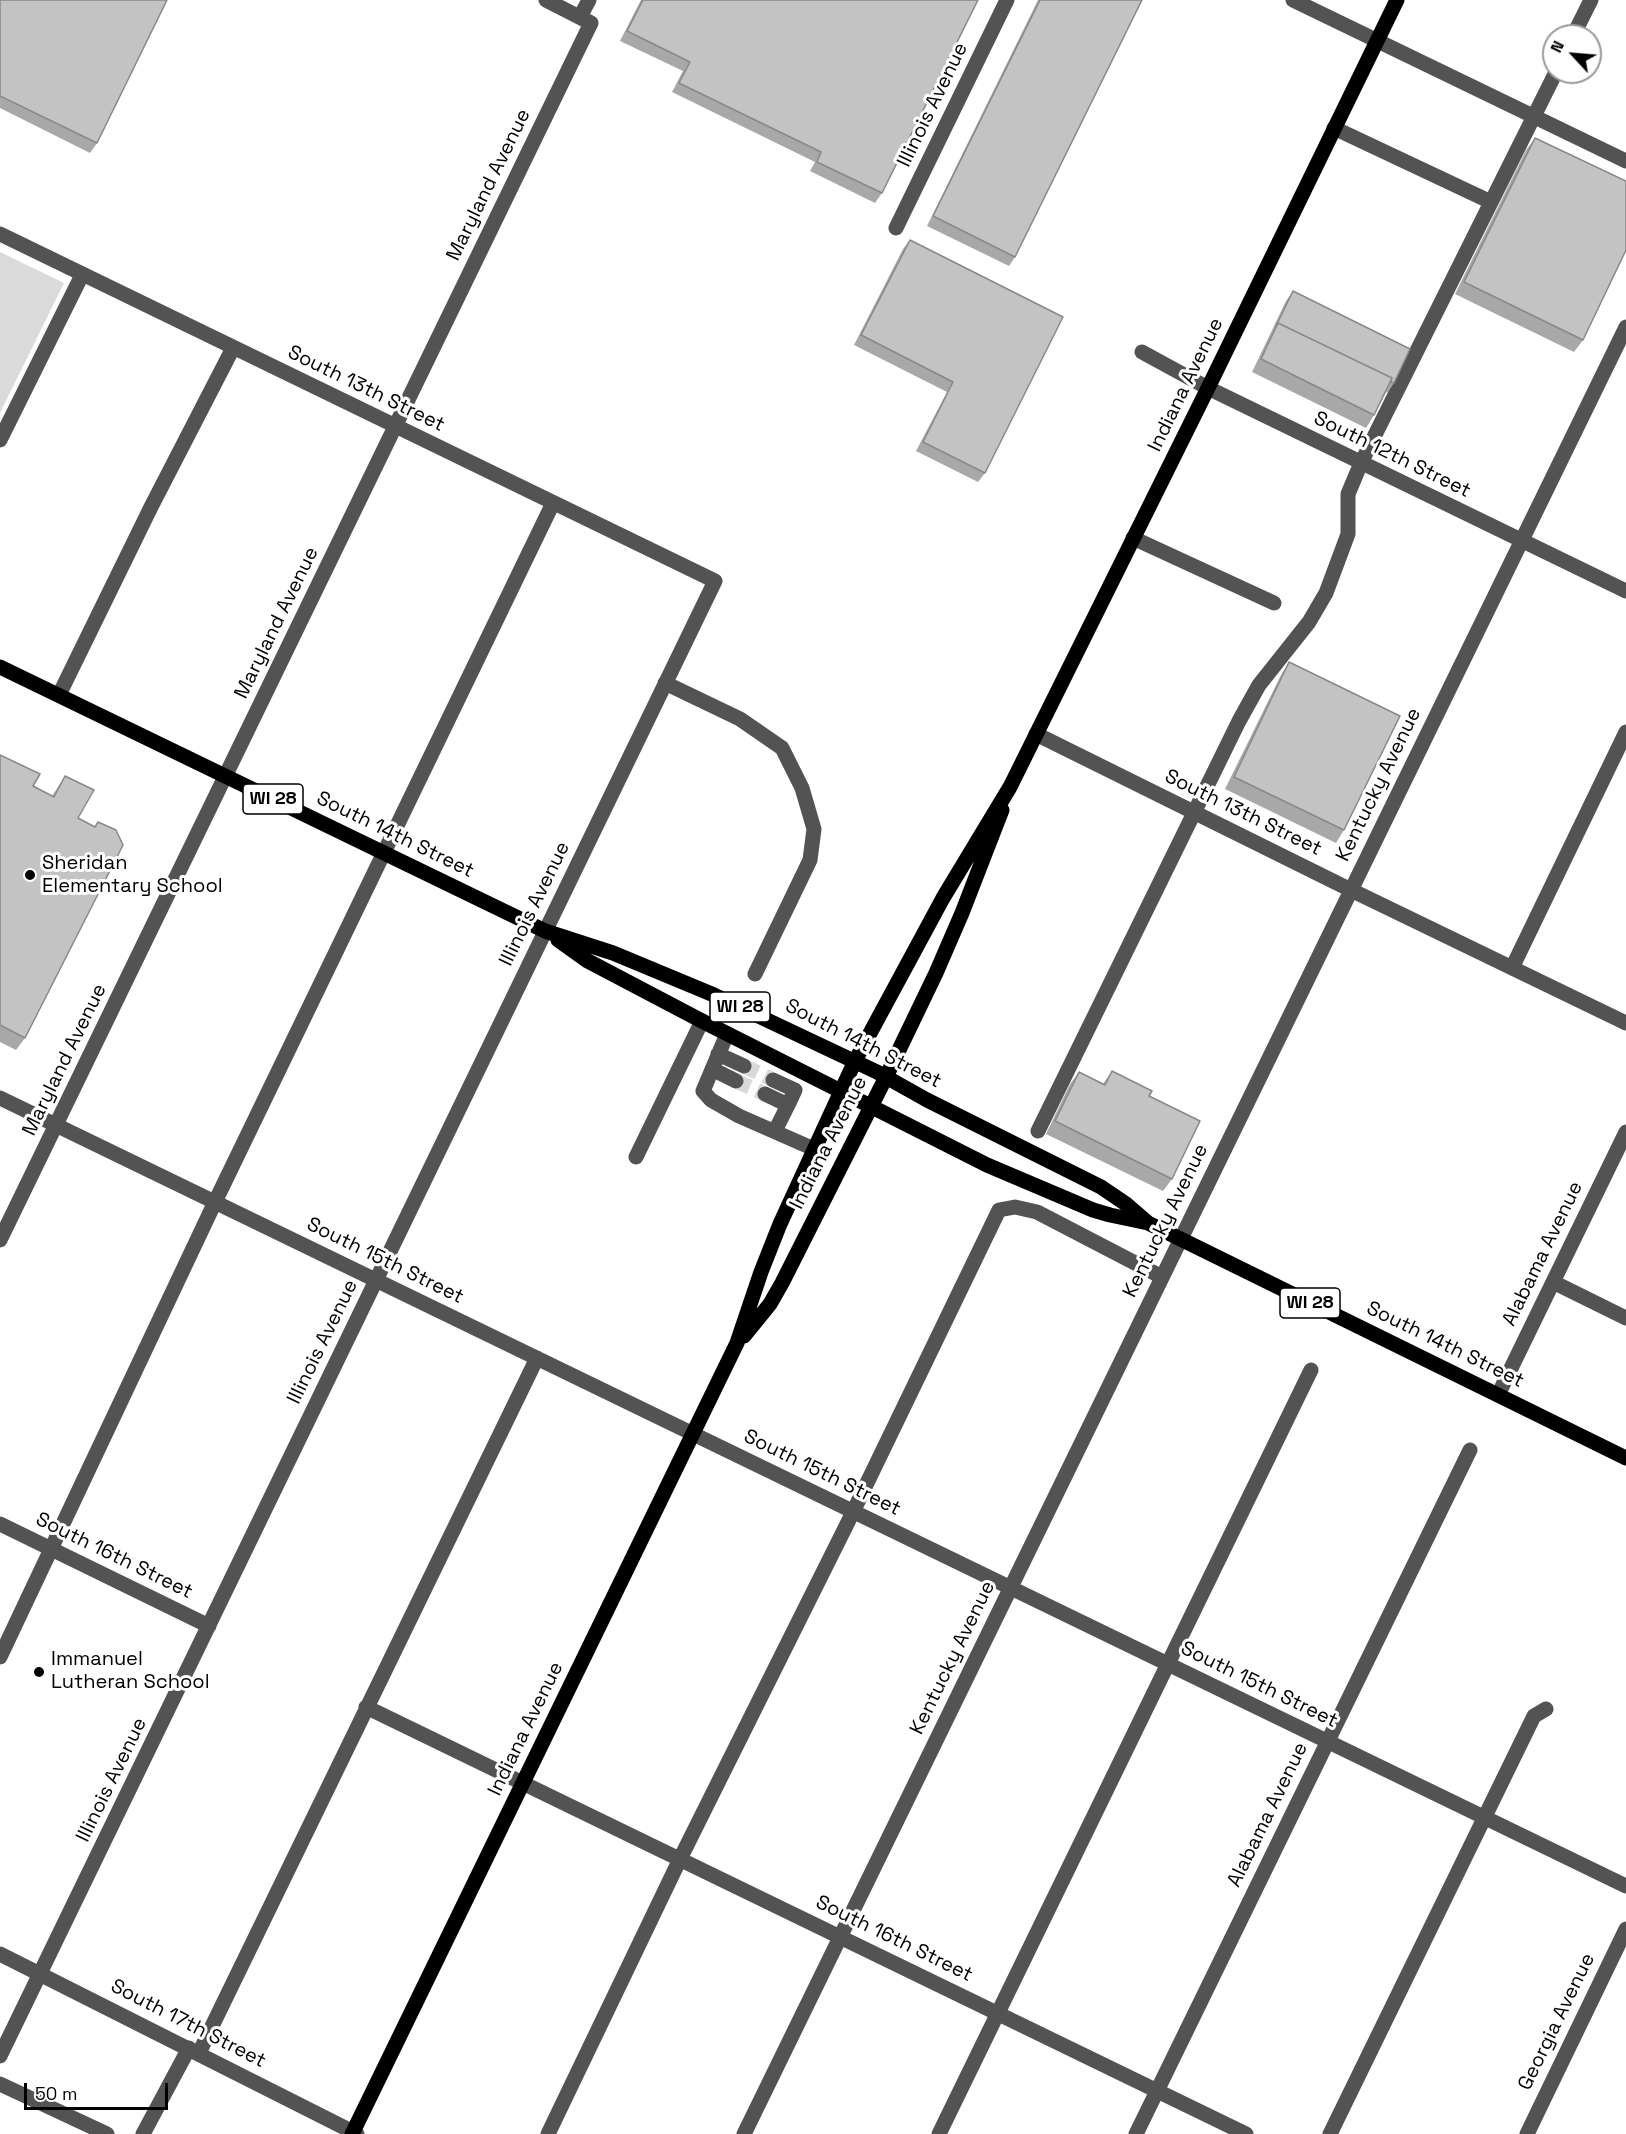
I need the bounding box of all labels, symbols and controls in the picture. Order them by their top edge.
north arrow [1542,24,1602,84]
text: N [1545,37,1569,56]
street label: Illinois Avenue [893,39,973,171]
street label: Maryland Avenue [442,105,536,265]
street label: Indiana Avenue [1143,314,1229,456]
street label: South 13th Street [284,341,448,437]
street label: South 12th Street [1310,407,1474,503]
street label: Maryland Avenue [230,543,324,703]
street label: Kentucky Avenue [1331,704,1427,866]
street label: South 13th Street [1161,765,1325,861]
road number: WI 28 [243,784,303,814]
street label: South 14th Street [312,787,478,883]
street label: Illinois Avenue [495,838,575,970]
place label: Sheridan Elementary School [42,852,223,899]
marker: Sheridan Elementary School [23,868,37,882]
street label: Maryland Avenue [18,980,112,1140]
road number: WI 28 [710,992,770,1022]
street label: South 14th Street [781,994,945,1094]
street label: Indiana Avenue [785,1073,873,1213]
street label: Kentucky Avenue [1118,1140,1214,1302]
street label: Alabama Avenue [1498,1178,1588,1330]
street label: South 15th Street [303,1213,467,1309]
street label: Illinois Avenue [283,1276,363,1408]
road number: WI 28 [1280,1288,1340,1318]
street label: South 14th Street [1362,1297,1528,1393]
street label: South 15th Street [740,1425,904,1521]
street label: South 16th Street [32,1508,196,1604]
street label: Kentucky Avenue [905,1577,1001,1739]
street label: South 15th Street [1177,1637,1341,1733]
place label: Immanuel Lutheran School [51,1648,210,1695]
street label: Indiana Avenue [483,1658,569,1800]
marker: Immanuel Lutheran School [32,1665,46,1679]
street label: Illinois Avenue [72,1714,152,1846]
street label: Alabama Avenue [1223,1739,1313,1891]
street label: South 16th Street [812,1891,976,1987]
street label: Georgia Avenue [1513,1950,1601,2094]
street label: South 17th Street [106,1975,270,2073]
scale bar [27,2071,171,2109]
text: 50 m [35,2082,77,2105]

